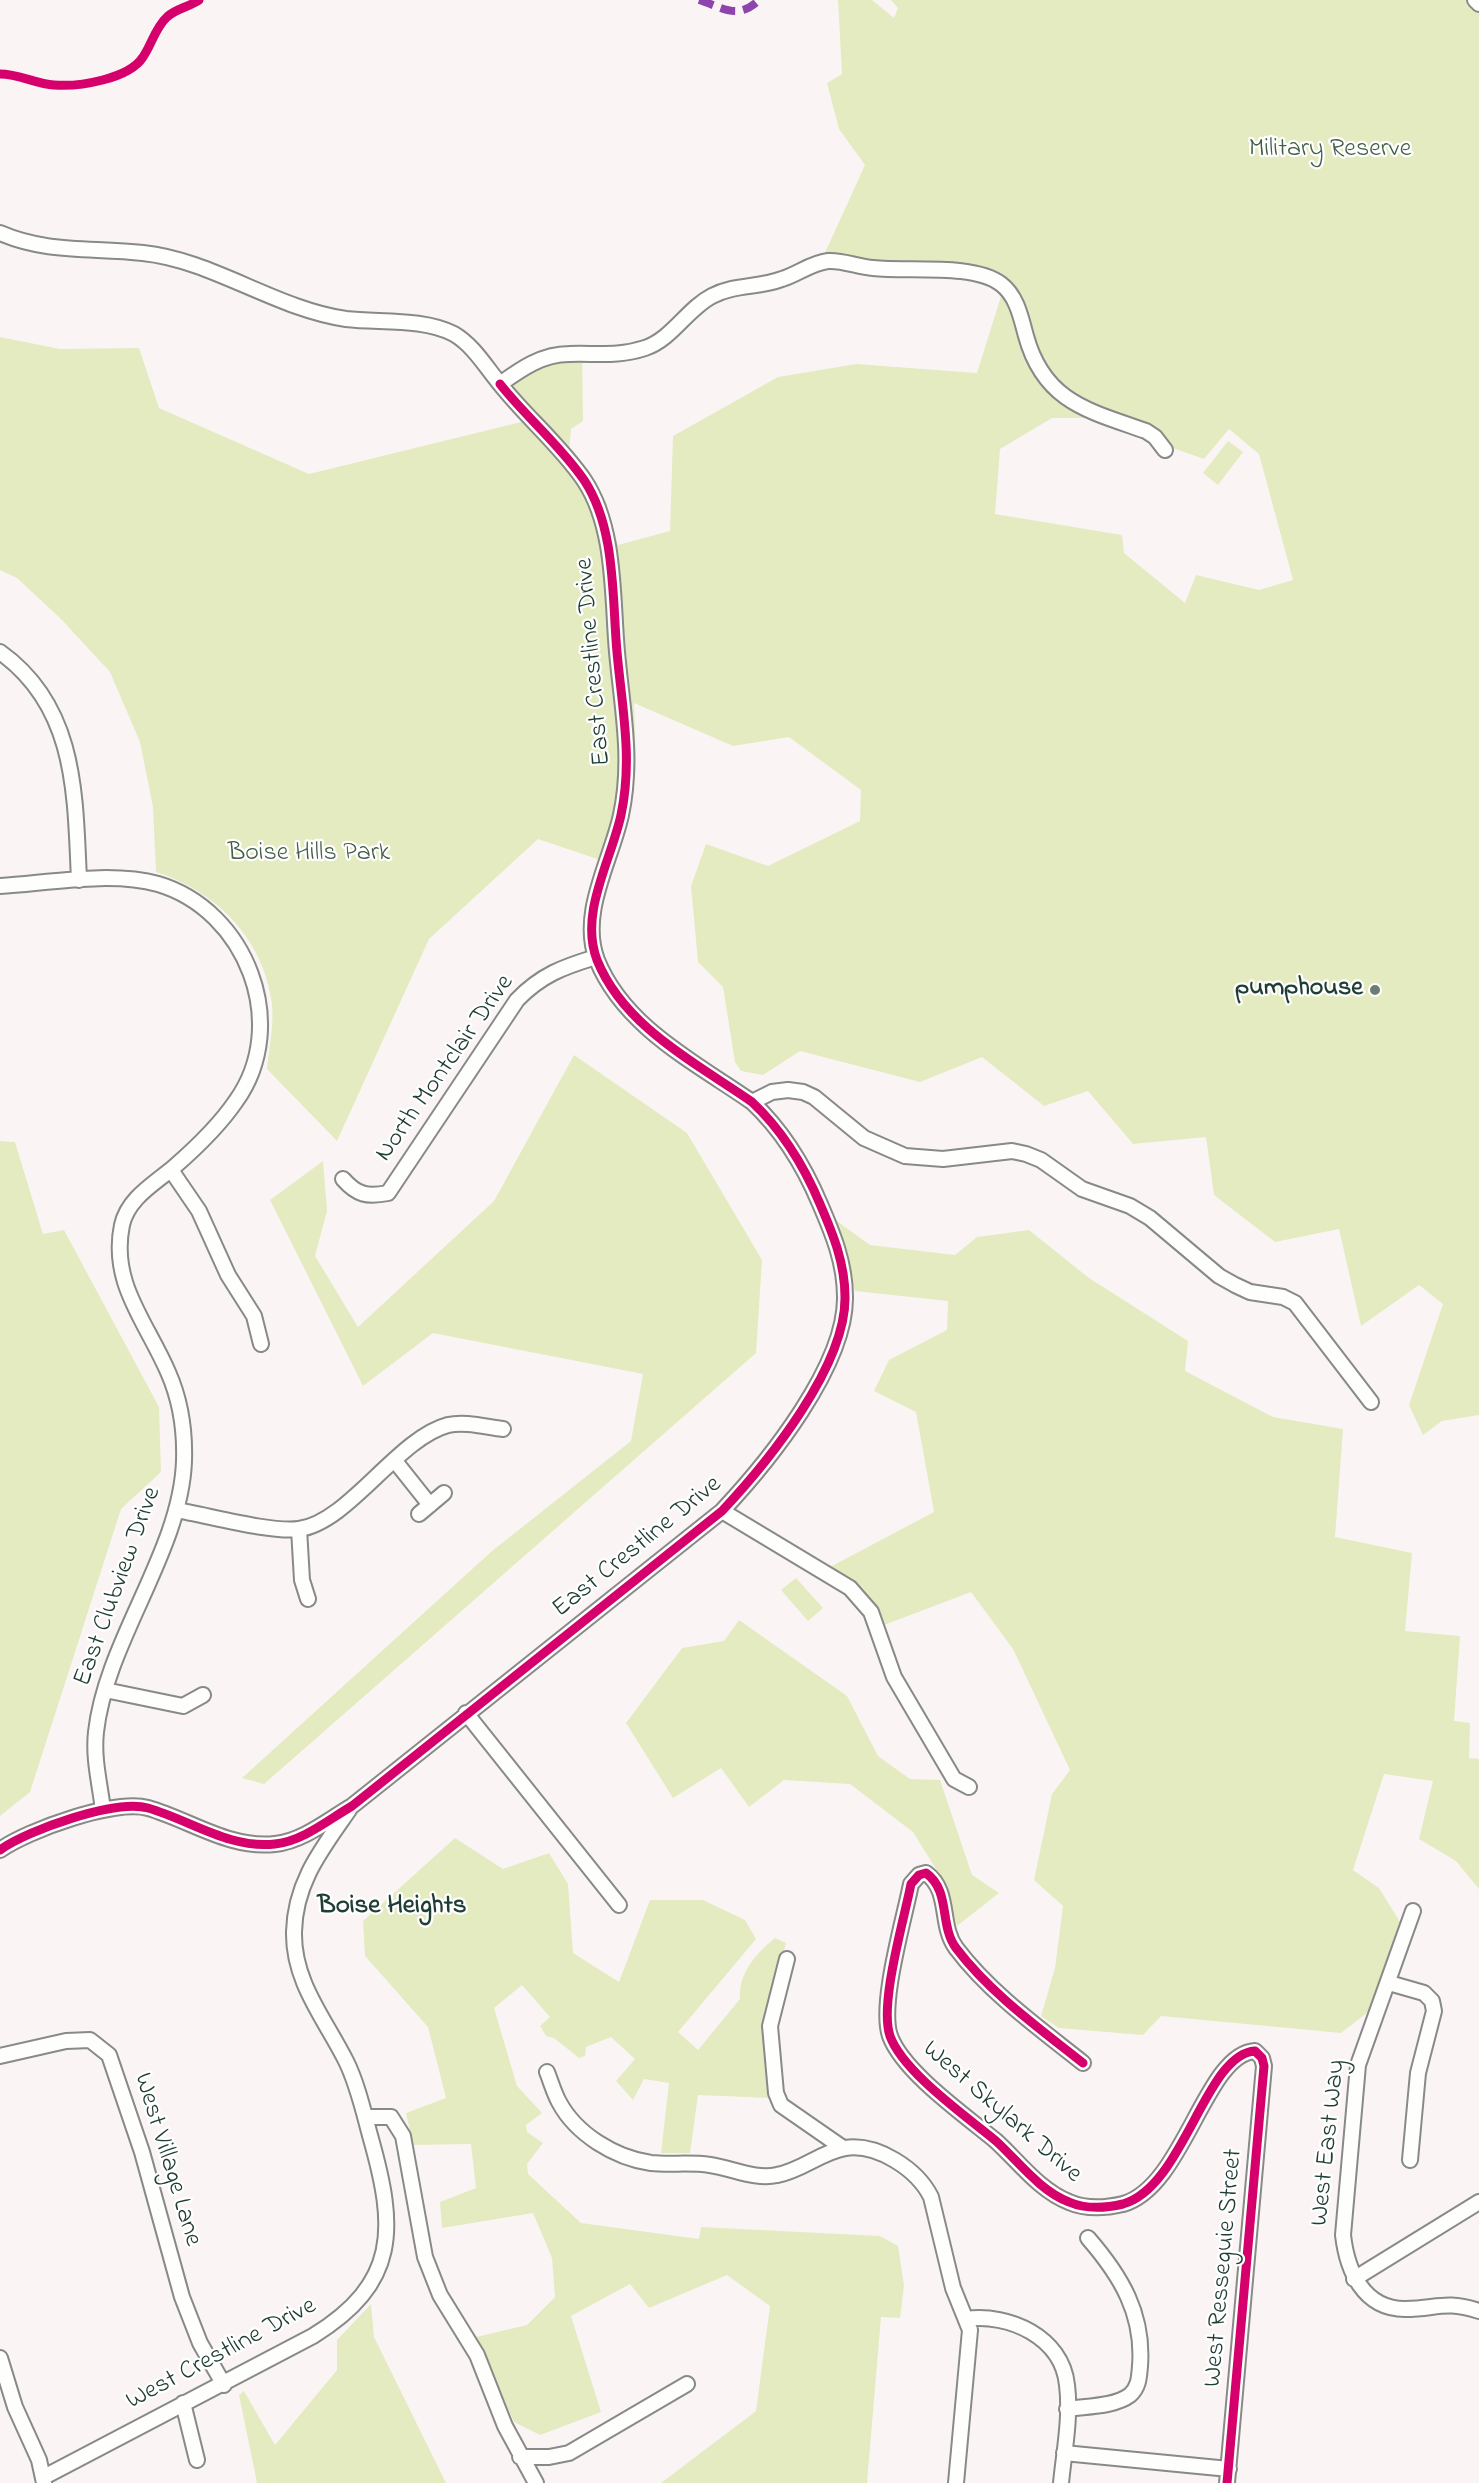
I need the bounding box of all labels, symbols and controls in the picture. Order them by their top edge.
park label: Military Reserve [1249,135,1411,167]
street label: East Crestline Drive [570,557,620,767]
park label: Boise Hills Park [228,839,390,871]
street label: North Montclair Drive [370,970,522,1168]
place label: pumphouse [1235,974,1363,1006]
marker: pumphouse [1368,983,1382,997]
street label: East Crestline Drive [547,1470,729,1626]
street label: East Clubview Drive [68,1483,170,1691]
district label: Boise Heights [317,1892,467,1924]
street label: West Skylark Drive [915,2035,1087,2191]
street label: West East Way [1306,2058,1354,2228]
street label: West Village Lane [125,2070,207,2250]
street label: West Resseguie Street [1199,2147,1251,2389]
street label: West Crestline Drive [122,2292,322,2418]

